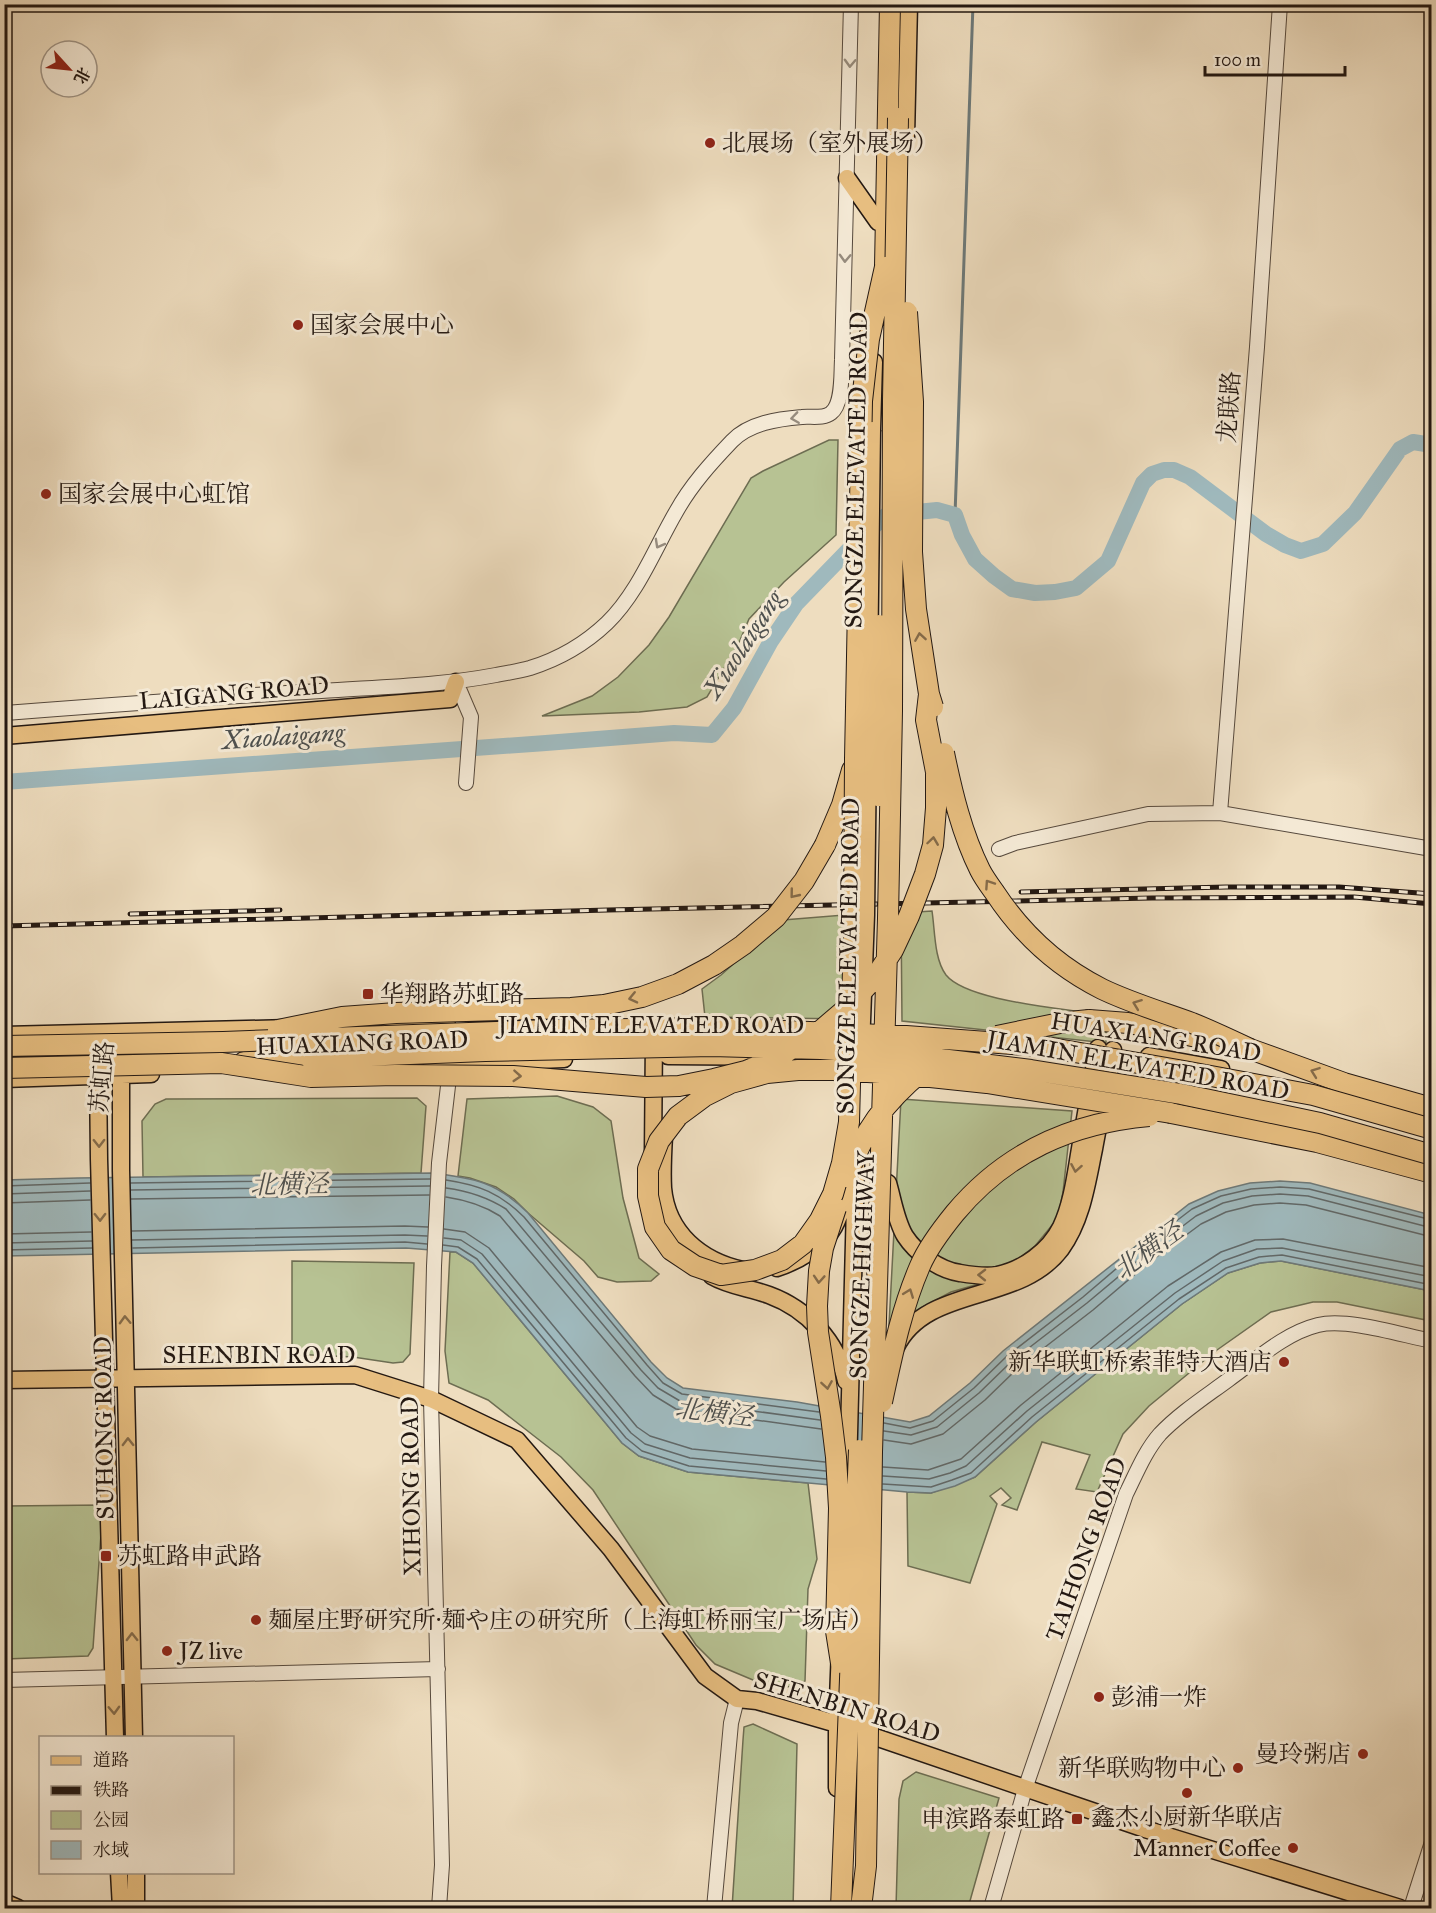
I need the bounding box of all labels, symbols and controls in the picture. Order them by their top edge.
north arrow [39,39,99,99]
scale bar [1205,39,1344,77]
text: 100 m [1214,49,1261,71]
one-way arrow [844,58,856,67]
text: 北 [70,64,94,87]
place label: 北展场（室外展场） [722,128,938,158]
marker: 北展场（室外展场） [703,136,717,150]
one-way arrow [838,253,851,262]
place label: 国家会展中心 [310,310,454,340]
street label: SONGZE ELEVATED ROAD [838,311,874,629]
marker: 国家会展中心 [291,318,305,332]
street label: 龙联路 [1212,370,1246,444]
one-way arrow [790,411,799,423]
place label: 国家会展中心虹馆 [58,479,250,509]
marker: 国家会展中心虹馆 [39,487,53,501]
one-way arrow [654,537,666,548]
water label: Xiaolaigang [695,582,791,706]
one-way arrow [914,632,927,642]
street label: LAIGANG ROAD [138,670,330,716]
water label: Xiaolaigang [219,716,348,756]
street label: SONGZE ELEVATED ROAD [830,797,866,1115]
one-way arrow [926,836,938,845]
one-way arrow [985,880,996,891]
one-way arrow [790,888,801,899]
place label: 华翔路苏虹路 [380,979,524,1009]
marker: 华翔路苏虹路 [361,987,375,1001]
one-way arrow [628,991,638,1004]
one-way arrow [1133,999,1143,1012]
street label: HUAXIANG ROAD [1049,1006,1263,1068]
street label: JIAMIN ELEVATED ROAD [495,1010,804,1040]
street label: JIAMIN ELEVATED ROAD [982,1023,1292,1106]
street label: HUAXIANG ROAD [255,1024,469,1062]
street label: 苏虹路 [84,1040,120,1114]
one-way arrow [1311,1067,1321,1080]
one-way arrow [513,1070,522,1083]
one-way arrow [93,1138,105,1147]
street label: SONGZE HIGHWAY [843,1150,881,1380]
one-way arrow [1070,1162,1083,1172]
water label: 北横泾 [250,1167,330,1201]
one-way arrow [94,1213,106,1222]
water label: 北横泾 [1107,1213,1191,1286]
one-way arrow [977,1269,986,1281]
one-way arrow [812,1275,825,1284]
one-way arrow [902,1288,915,1299]
one-way arrow [119,1316,132,1325]
street label: SUHONG ROAD [87,1336,121,1520]
street label: SHENBIN ROAD [162,1340,356,1370]
place label: 新华联虹桥索菲特大酒店 [1008,1347,1272,1377]
marker: 新华联虹桥索菲特大酒店 [1277,1355,1291,1369]
one-way arrow [820,1381,832,1390]
water label: 北横泾 [673,1391,757,1433]
street label: XIHONG ROAD [394,1396,428,1576]
one-way arrow [122,1438,134,1447]
street label: TAIHONG ROAD [1039,1453,1133,1645]
place label: 苏虹路申武路 [118,1541,262,1571]
marker: 苏虹路申武路 [99,1549,113,1563]
place label: 麺屋庄野研究所·麺や庄の研究所（上海虹桥丽宝广场店） [268,1605,873,1635]
marker: 麺屋庄野研究所·麺や庄の研究所（上海虹桥丽宝广场店） [249,1613,263,1627]
one-way arrow [126,1633,138,1642]
place label: JZ live [176,1636,243,1666]
marker: JZ live [160,1644,174,1658]
street label: SHENBIN ROAD [750,1664,944,1750]
place label: 彭浦一炸 [1111,1682,1207,1712]
marker: 彭浦一炸 [1092,1690,1106,1704]
one-way arrow [108,1706,121,1715]
legend [39,1736,234,1874]
place label: 曼玲粥店 [1255,1739,1351,1769]
marker: 曼玲粥店 [1356,1747,1370,1761]
text: 道路 [93,1749,129,1771]
place label: 新华联购物中心 [1058,1753,1226,1783]
marker: 新华联购物中心 [1231,1761,1245,1775]
text: 铁路 [93,1779,129,1801]
marker: 鑫杰小厨新华联店 [1180,1786,1194,1800]
place label: 鑫杰小厨新华联店 [1091,1802,1283,1832]
place label: 申滨路泰虹路 [921,1804,1065,1834]
text: 公园 [93,1809,129,1831]
marker: 申滨路泰虹路 [1070,1812,1084,1826]
place label: Manner Coffee [1133,1833,1281,1863]
text: 水域 [93,1839,129,1861]
marker: Manner Coffee [1286,1841,1300,1855]

